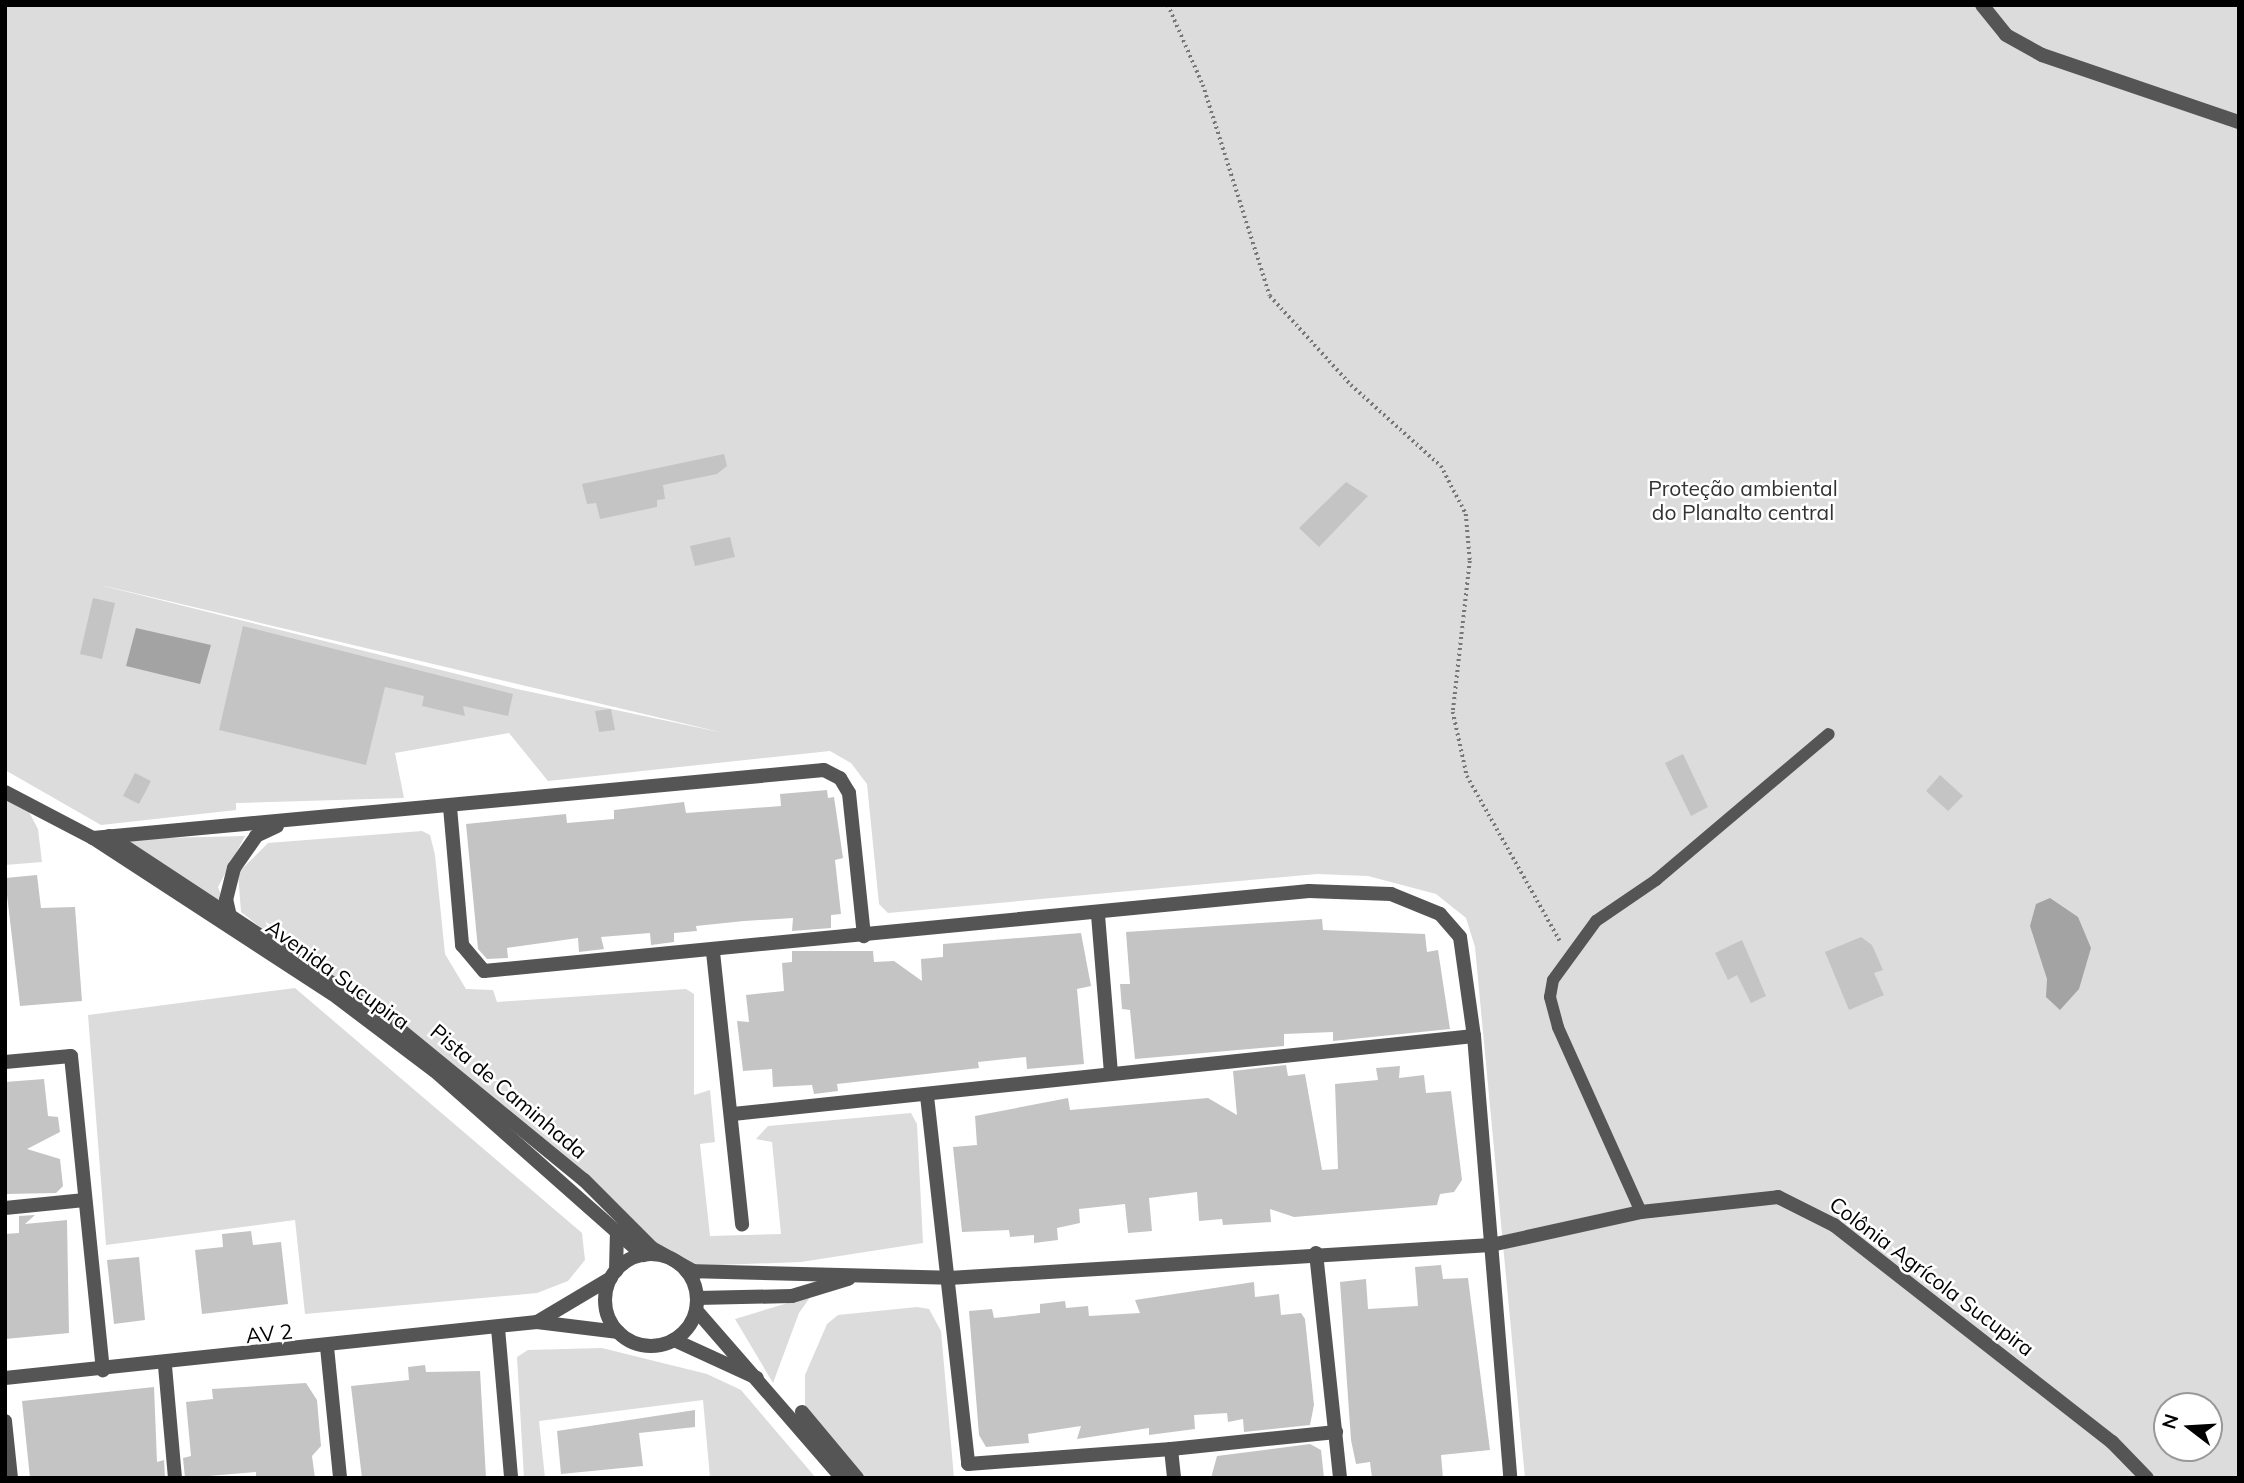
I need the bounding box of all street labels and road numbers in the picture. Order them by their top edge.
street label: Avenida Sucupira [262,914,414,1034]
street label: Pista de Caminhada [426,1018,592,1164]
street label: Colônia Agrícola Sucupira [1825,1191,2039,1361]
street label: AV 2 [244,1318,294,1348]

